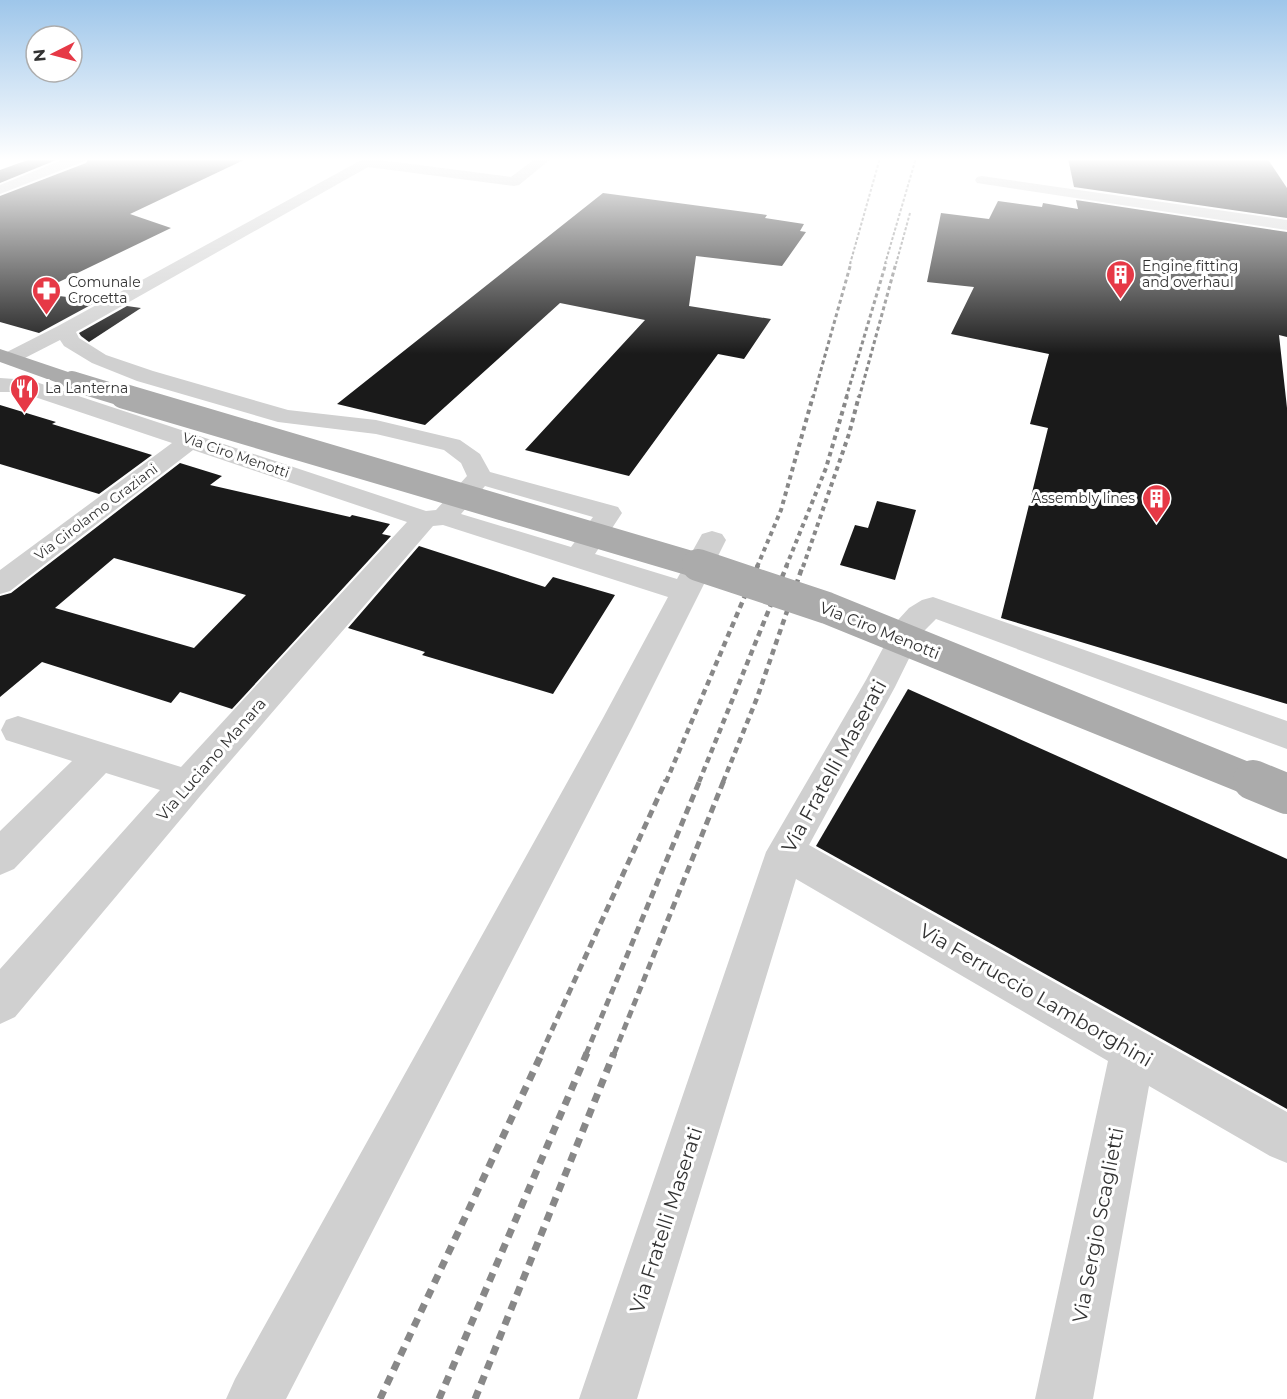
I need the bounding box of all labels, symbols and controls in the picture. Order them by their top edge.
north arrow [24,24,84,84]
text: N [29,48,50,63]
place label: Engine fitting and overhaul [1142,257,1238,291]
building icon: Engine fitting and overhaul [1105,258,1137,300]
place label: Comunale Crocetta [68,273,141,307]
pharmacy icon: Comunale Crocetta [31,274,63,316]
restaurant icon: La Lanterna [8,372,40,414]
place label: La Lanterna [45,379,128,397]
street label: Via Ciro Menotti [180,428,292,482]
street label: Via Girolamo Graziani [31,460,161,564]
building icon: Assembly lines [1140,482,1172,524]
place label: Assembly lines [1031,489,1135,507]
street label: Via Ciro Menotti [817,598,943,663]
street label: Via Fratelli Maserati [776,675,892,857]
street label: Via Luciano Manara [153,694,270,825]
street label: Via Ferruccio Lamborghini [915,918,1157,1072]
street label: Via Fratelli Maserati [625,1124,707,1316]
street label: Via Sergio Scaglietti [1067,1125,1129,1325]

